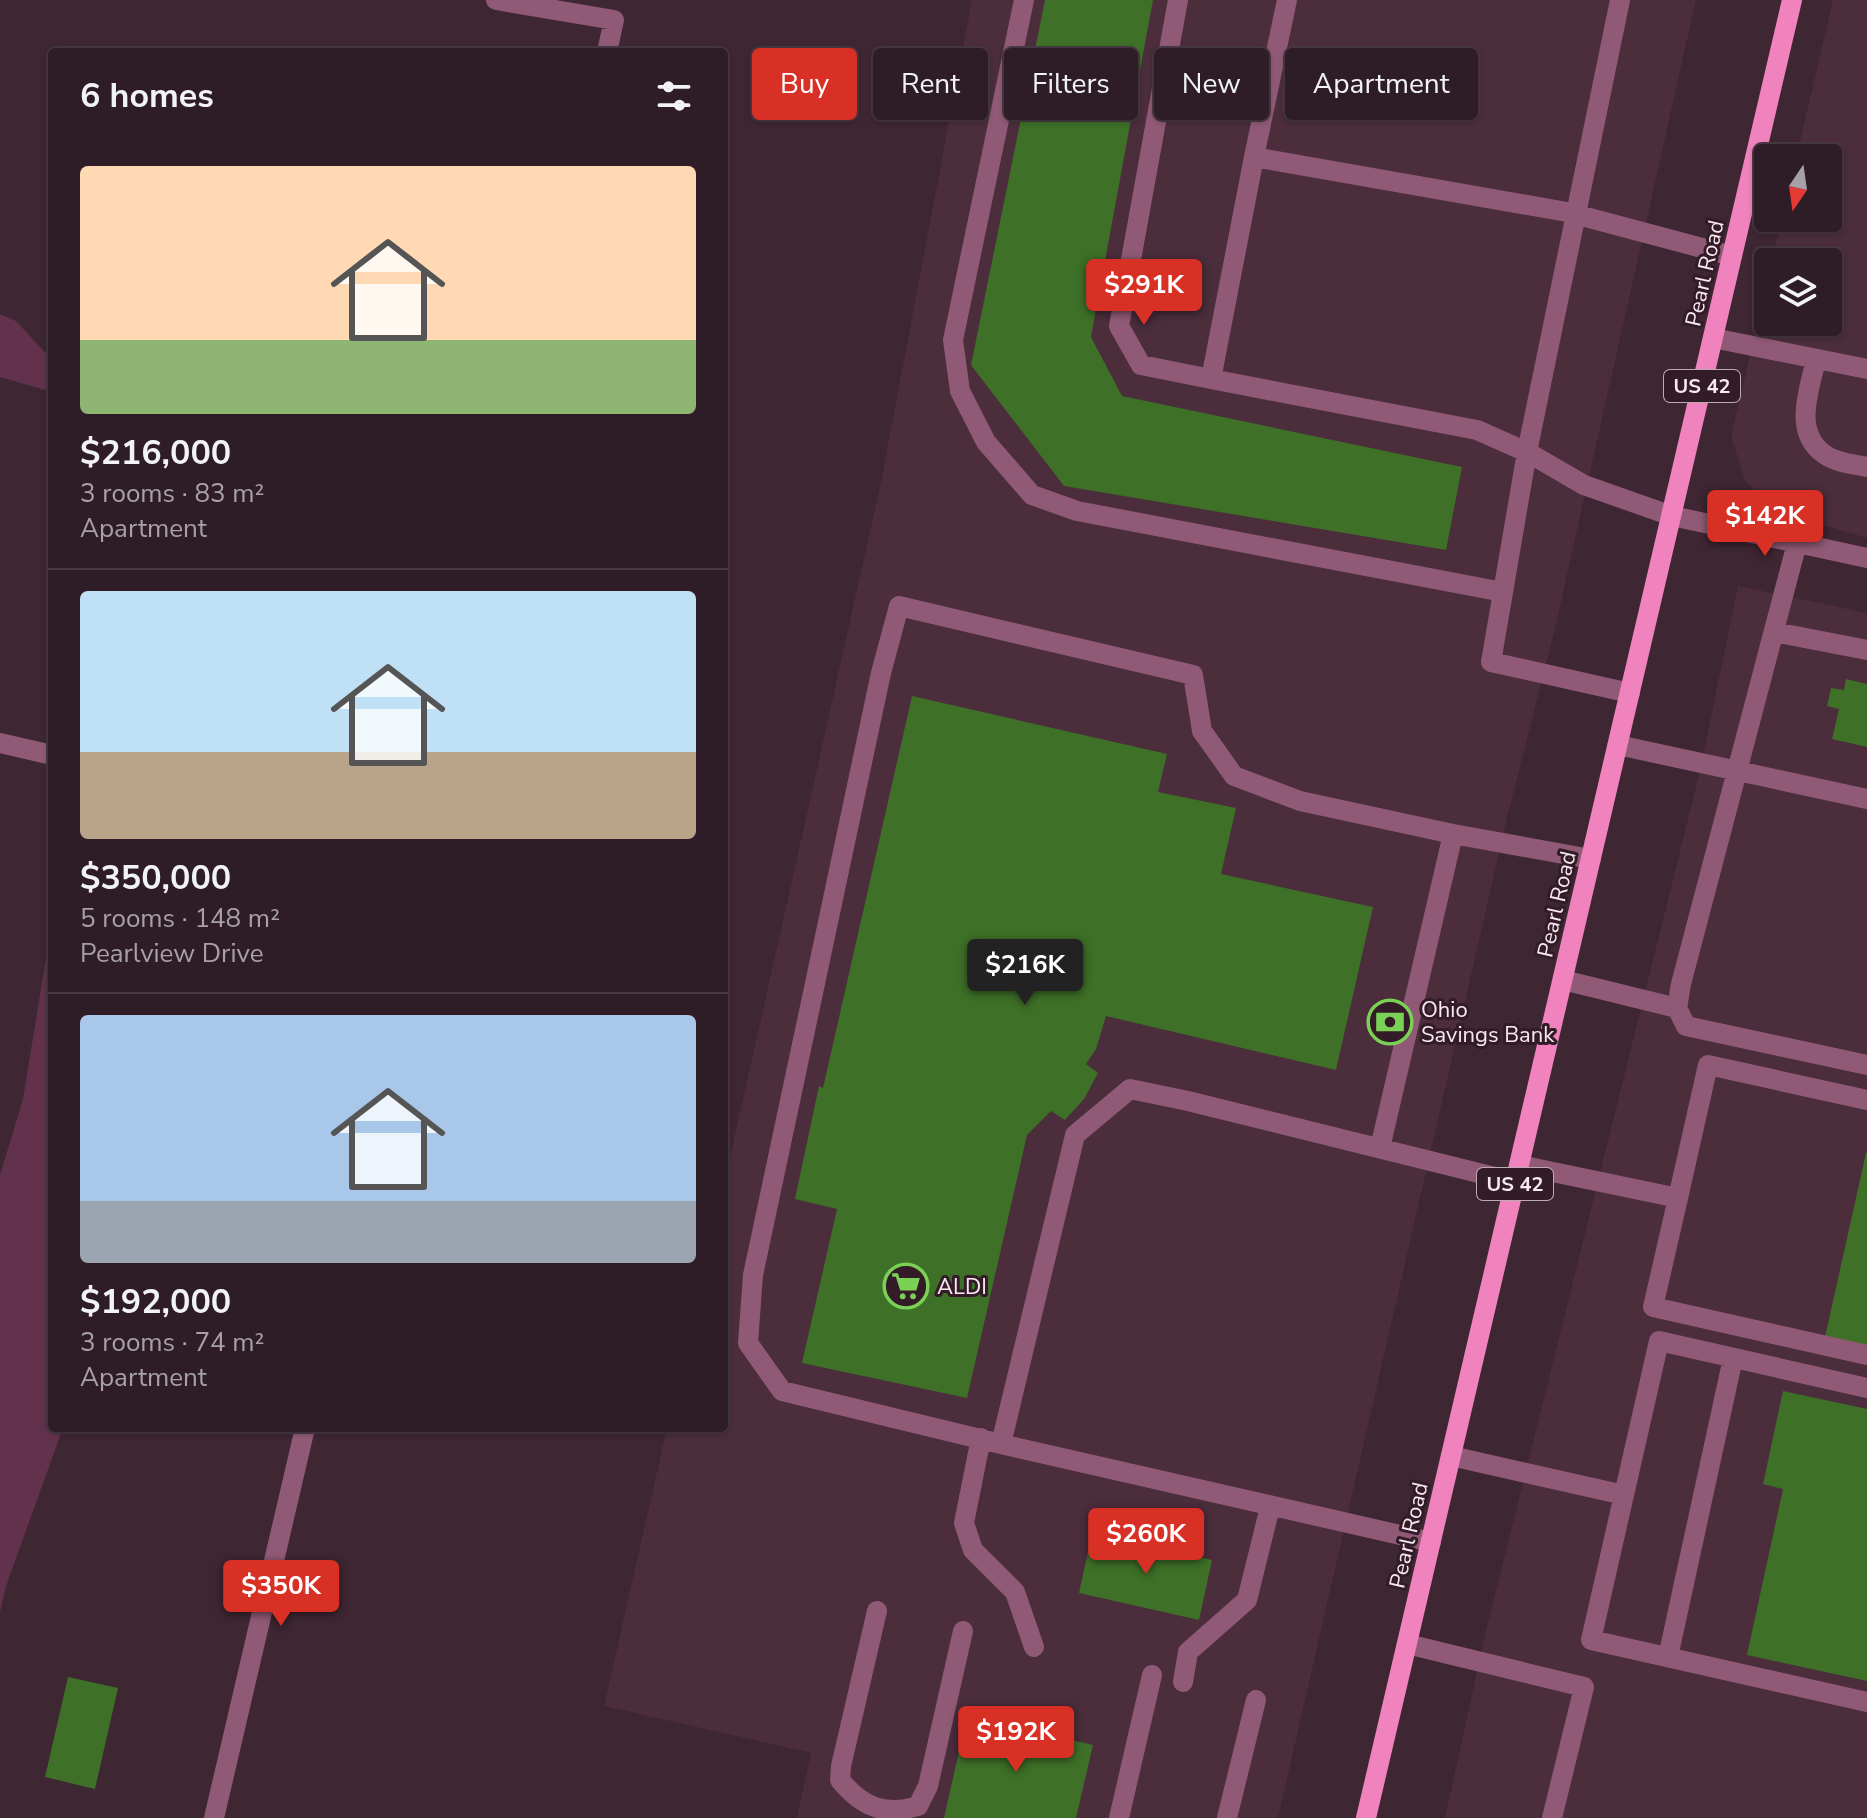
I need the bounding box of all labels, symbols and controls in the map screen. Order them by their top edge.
chip: Buy [752,48,857,120]
chip: Rent [873,48,988,120]
chip: Filters [1004,48,1138,120]
chip: New [1154,48,1269,120]
chip: Apartment [1285,48,1478,120]
text: 6 homes [80,73,214,119]
icon: filters [652,74,696,118]
north arrow [1754,144,1842,232]
map controls [1754,144,1842,336]
street label: Pearl Road [1678,217,1732,329]
icon: home [316,218,460,362]
button: layers [1754,248,1842,336]
pin: $291K [1088,259,1200,327]
text: $291K [1104,267,1184,302]
road number: US 42 [1664,370,1740,402]
text: $216,000 [80,430,231,476]
text: 3 rooms · 83 m² [80,476,264,511]
pin: $142K [1709,490,1821,558]
text: $142K [1725,498,1805,533]
text: Apartment [80,511,207,546]
icon: home [316,643,460,787]
street label: Pearl Road [1530,848,1584,960]
text: $350,000 [80,855,231,901]
text: 5 rooms · 148 m² [80,901,280,936]
text: Pearlview Drive [80,936,264,971]
pin: $216K [969,939,1081,1007]
text: $216K [985,947,1065,982]
place label: Ohio Savings Bank [1421,995,1555,1050]
bank icon: Ohio Savings Bank [1366,998,1414,1046]
icon: home [316,1067,460,1211]
road number: US 42 [1477,1168,1553,1200]
supermarket icon: ALDI [882,1262,930,1310]
place label: ALDI [937,1272,987,1302]
text: $192,000 [80,1279,231,1325]
text: 3 rooms · 74 m² [80,1325,264,1360]
text: Apartment [80,1360,207,1395]
street label: Pearl Road [1382,1479,1436,1591]
pin: $260K [1090,1508,1202,1576]
text: $260K [1106,1516,1186,1551]
pin: $350K [225,1560,337,1628]
text: $350K [241,1568,321,1603]
pin: $192K [960,1706,1072,1774]
text: $192K [976,1714,1056,1749]

